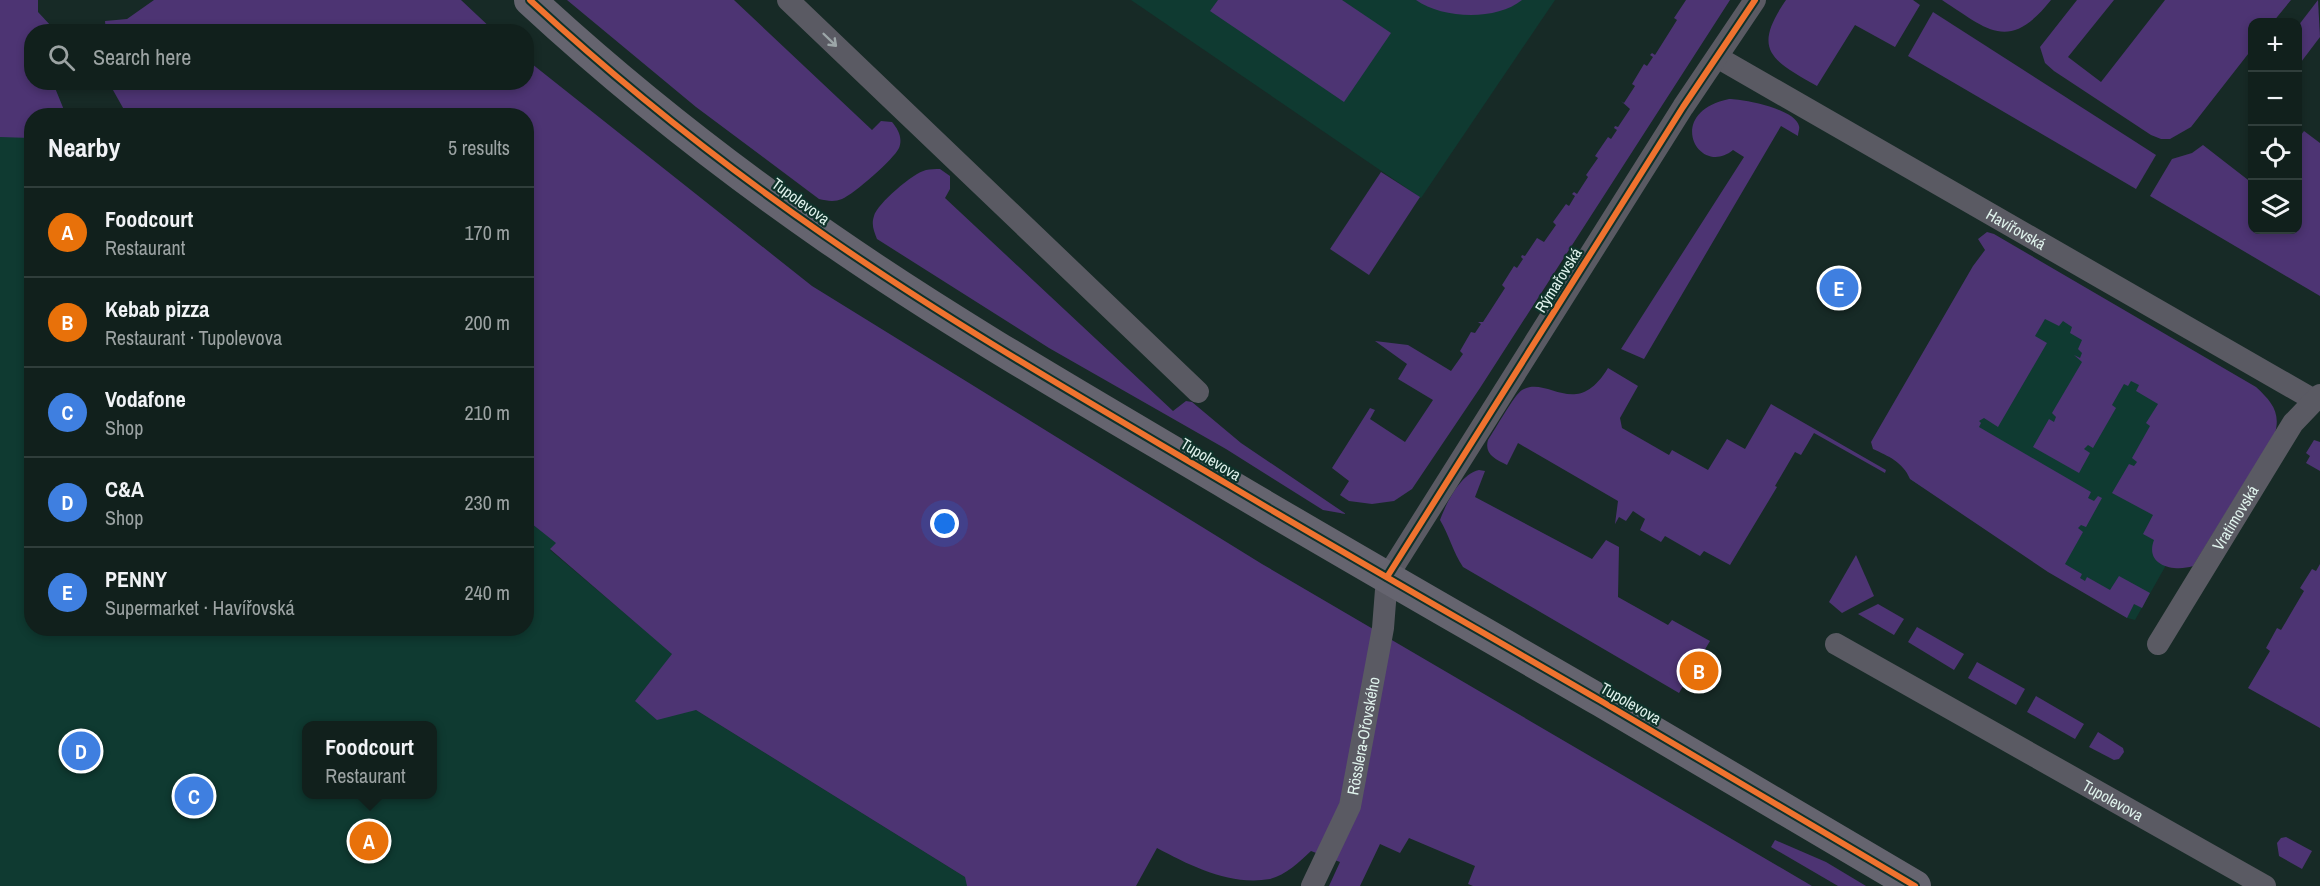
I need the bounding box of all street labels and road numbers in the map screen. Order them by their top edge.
street label: Tupolevova [768,172,835,230]
street label: Havířovská [1982,203,2051,255]
street label: Rýmařovská [1529,243,1587,317]
street label: Tupolevova [1177,432,1246,486]
street label: Vratimovská [2207,480,2264,554]
street label: Rösslera-Ořovského [1341,675,1385,797]
street label: Tupolevova [1597,677,1666,730]
street label: Tupolevova [2079,774,2148,827]

